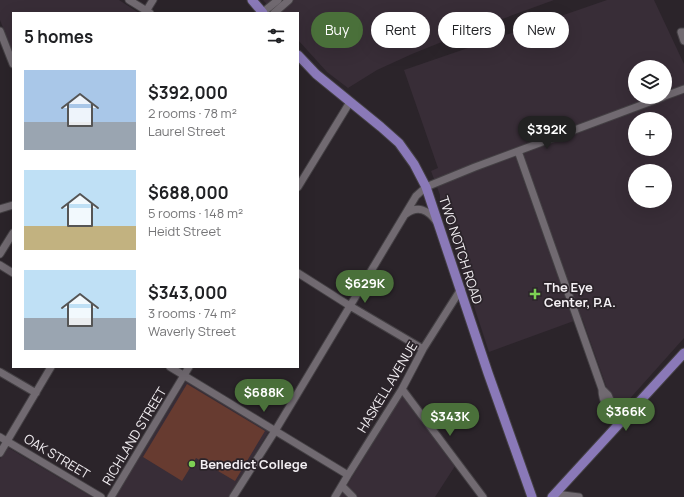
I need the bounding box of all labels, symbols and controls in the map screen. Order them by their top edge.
chip: Buy [311,12,363,48]
chip: Rent [371,12,430,48]
chip: Filters [438,12,505,48]
chip: New [513,12,569,48]
text: 5 homes [24,25,93,48]
icon: filters [265,25,287,47]
map controls [628,60,672,208]
button: layers [628,60,672,104]
text: $392,000 [148,81,228,104]
icon: home [56,86,104,134]
text: 2 rooms · 78 m² [148,104,237,122]
button: + [628,112,672,156]
pin: $392K [519,116,575,150]
text: $392K [527,120,567,138]
text: Laurel Street [148,122,226,140]
button: − [628,164,672,208]
text: $688,000 [148,181,229,204]
icon: home [56,186,104,234]
street label: TWO NOTCH ROAD [435,194,487,307]
text: 5 rooms · 148 m² [148,204,243,222]
text: Heidt Street [148,222,221,240]
pin: $629K [337,270,393,304]
text: $629K [345,274,385,292]
place label: The Eye Center, P.A. [544,278,616,311]
text: $343,000 [148,281,228,304]
icon: home [56,286,104,334]
marker: The Eye Center, P.A. [529,288,541,300]
text: 3 rooms · 74 m² [148,304,236,322]
text: Waverly Street [148,322,236,340]
street label: HASKELL AVENUE [353,338,421,436]
pin: $688K [236,379,292,413]
text: $688K [244,383,284,401]
street label: RICHLAND STREET [98,384,170,488]
pin: $366K [598,398,654,432]
text: $366K [606,402,646,420]
pin: $343K [422,403,478,437]
text: $343K [430,407,470,425]
street label: OAK STREET [21,429,94,483]
place label: Benedict College [200,455,308,473]
marker: Benedict College [187,459,197,469]

